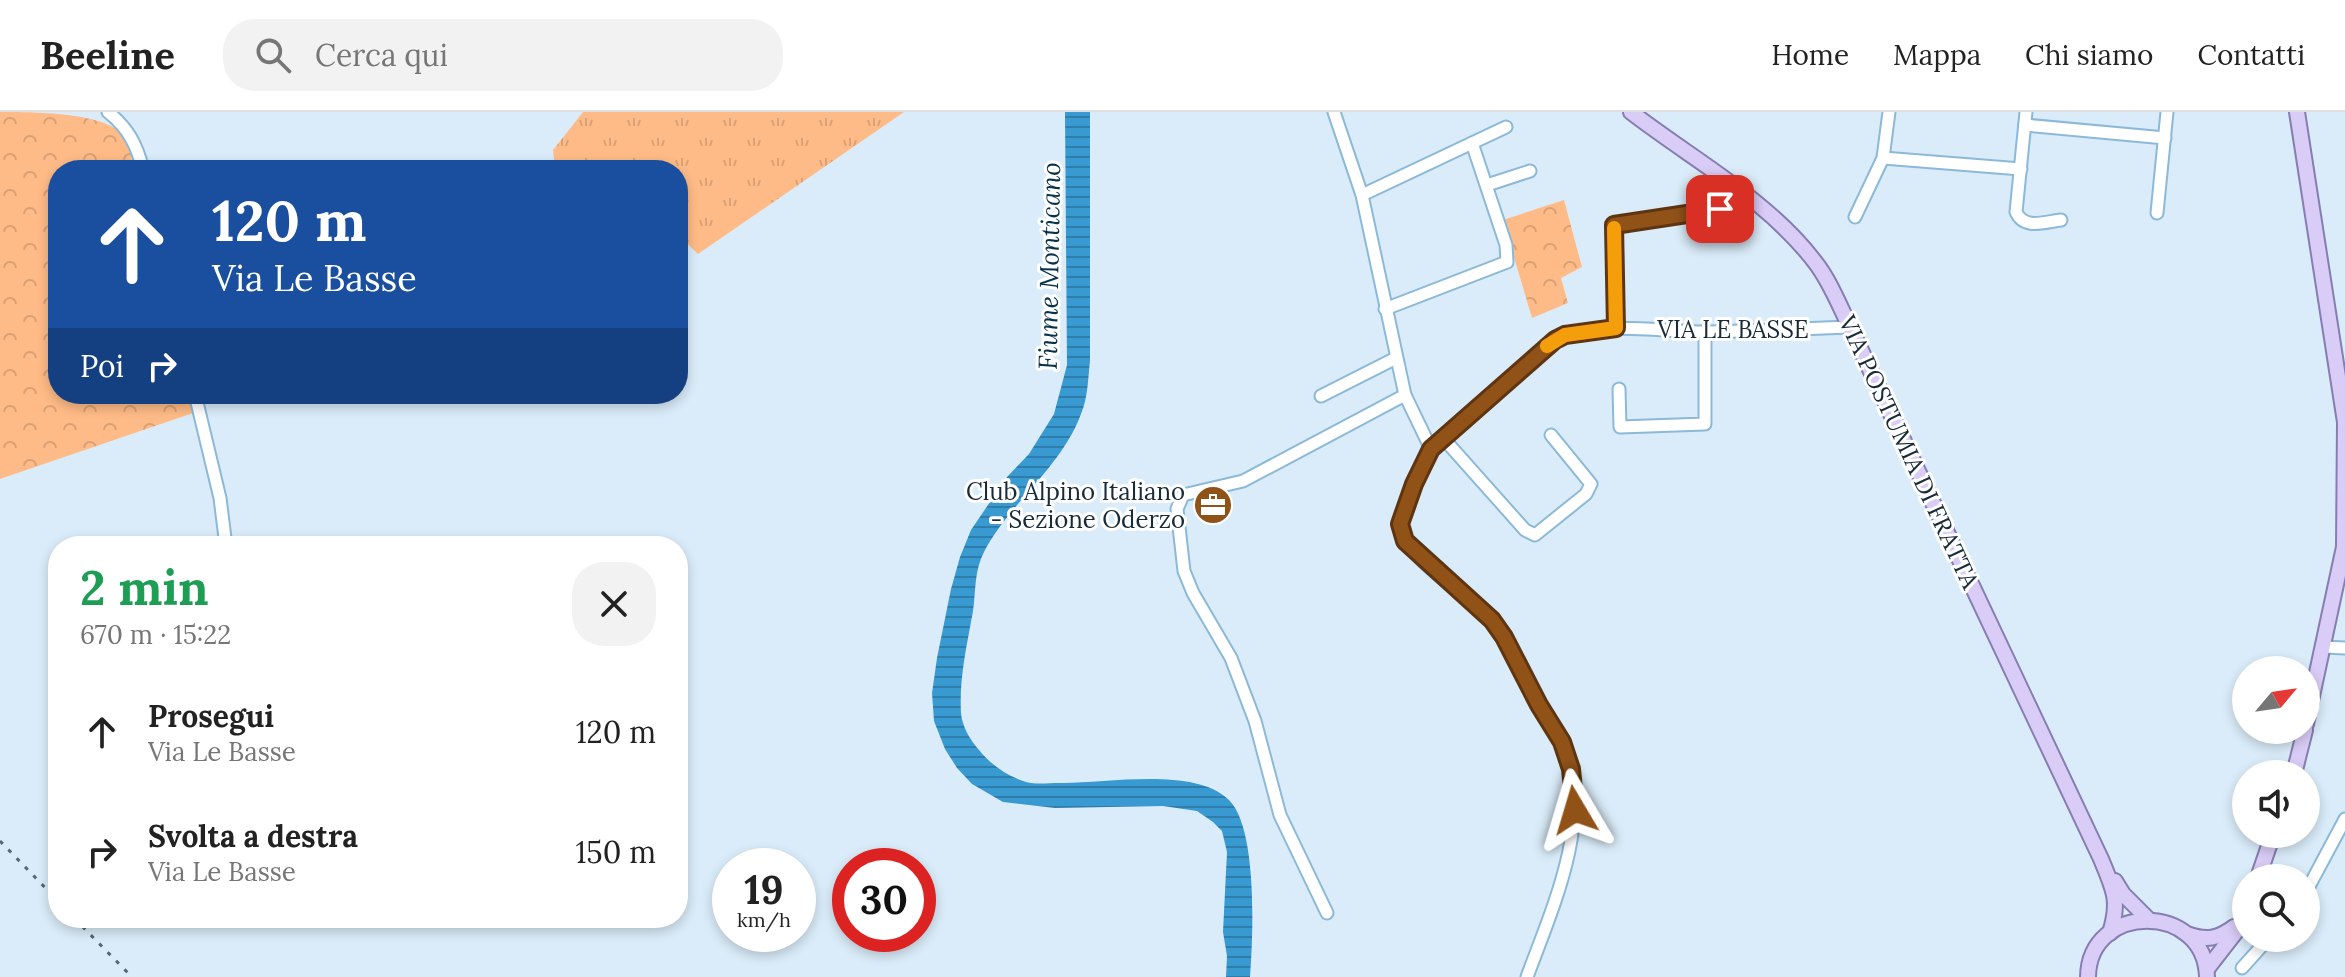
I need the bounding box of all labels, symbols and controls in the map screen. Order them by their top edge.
search box [223,19,783,91]
text: Beeline [40,31,175,79]
icon: search [251,33,295,77]
text: Cerca qui [315,36,448,74]
text: Home [1771,37,1849,73]
text: Mappa [1893,37,1981,73]
text: Chi siamo [2025,37,2153,73]
text: Contatti [2197,37,2305,73]
water label: Fiume Monticano [1031,162,1067,370]
pin [1686,175,1754,243]
text: 120 m [212,185,366,256]
icon: arrive [1698,187,1742,231]
icon: ahead [80,192,184,296]
text: Via Le Basse [212,255,417,301]
street label: VIA POSTUMIA DI FRATTA [1832,309,1986,595]
street label: VIA LE BASSE [1656,314,1809,345]
icon: right [140,344,184,388]
text: Poi [80,347,124,385]
place label: Club Alpino Italiano - Sezione Oderzo [966,476,1185,535]
office icon: Club Alpino Italiano - Sezione Oderzo [1192,484,1234,526]
text: 2 min [80,557,209,618]
button: close [572,562,656,646]
text: 670 m · 15:22 [80,618,231,651]
north arrow [2232,656,2320,744]
map controls [2232,656,2320,952]
text: Prosegui [148,697,274,735]
icon: ahead [80,710,124,754]
text: 120 m [576,713,656,751]
text: Via Le Basse [148,735,296,768]
button: sound [2232,760,2320,848]
position arrow [1533,768,1617,852]
text: Svolta a destra [148,817,358,855]
icon: right [80,830,124,874]
text: 150 m [575,833,656,871]
speed limit sign: 30 [832,848,936,952]
text: Via Le Basse [148,855,296,888]
text: 19 [744,864,784,915]
button: search [2232,864,2320,952]
text: km/h [737,907,791,932]

